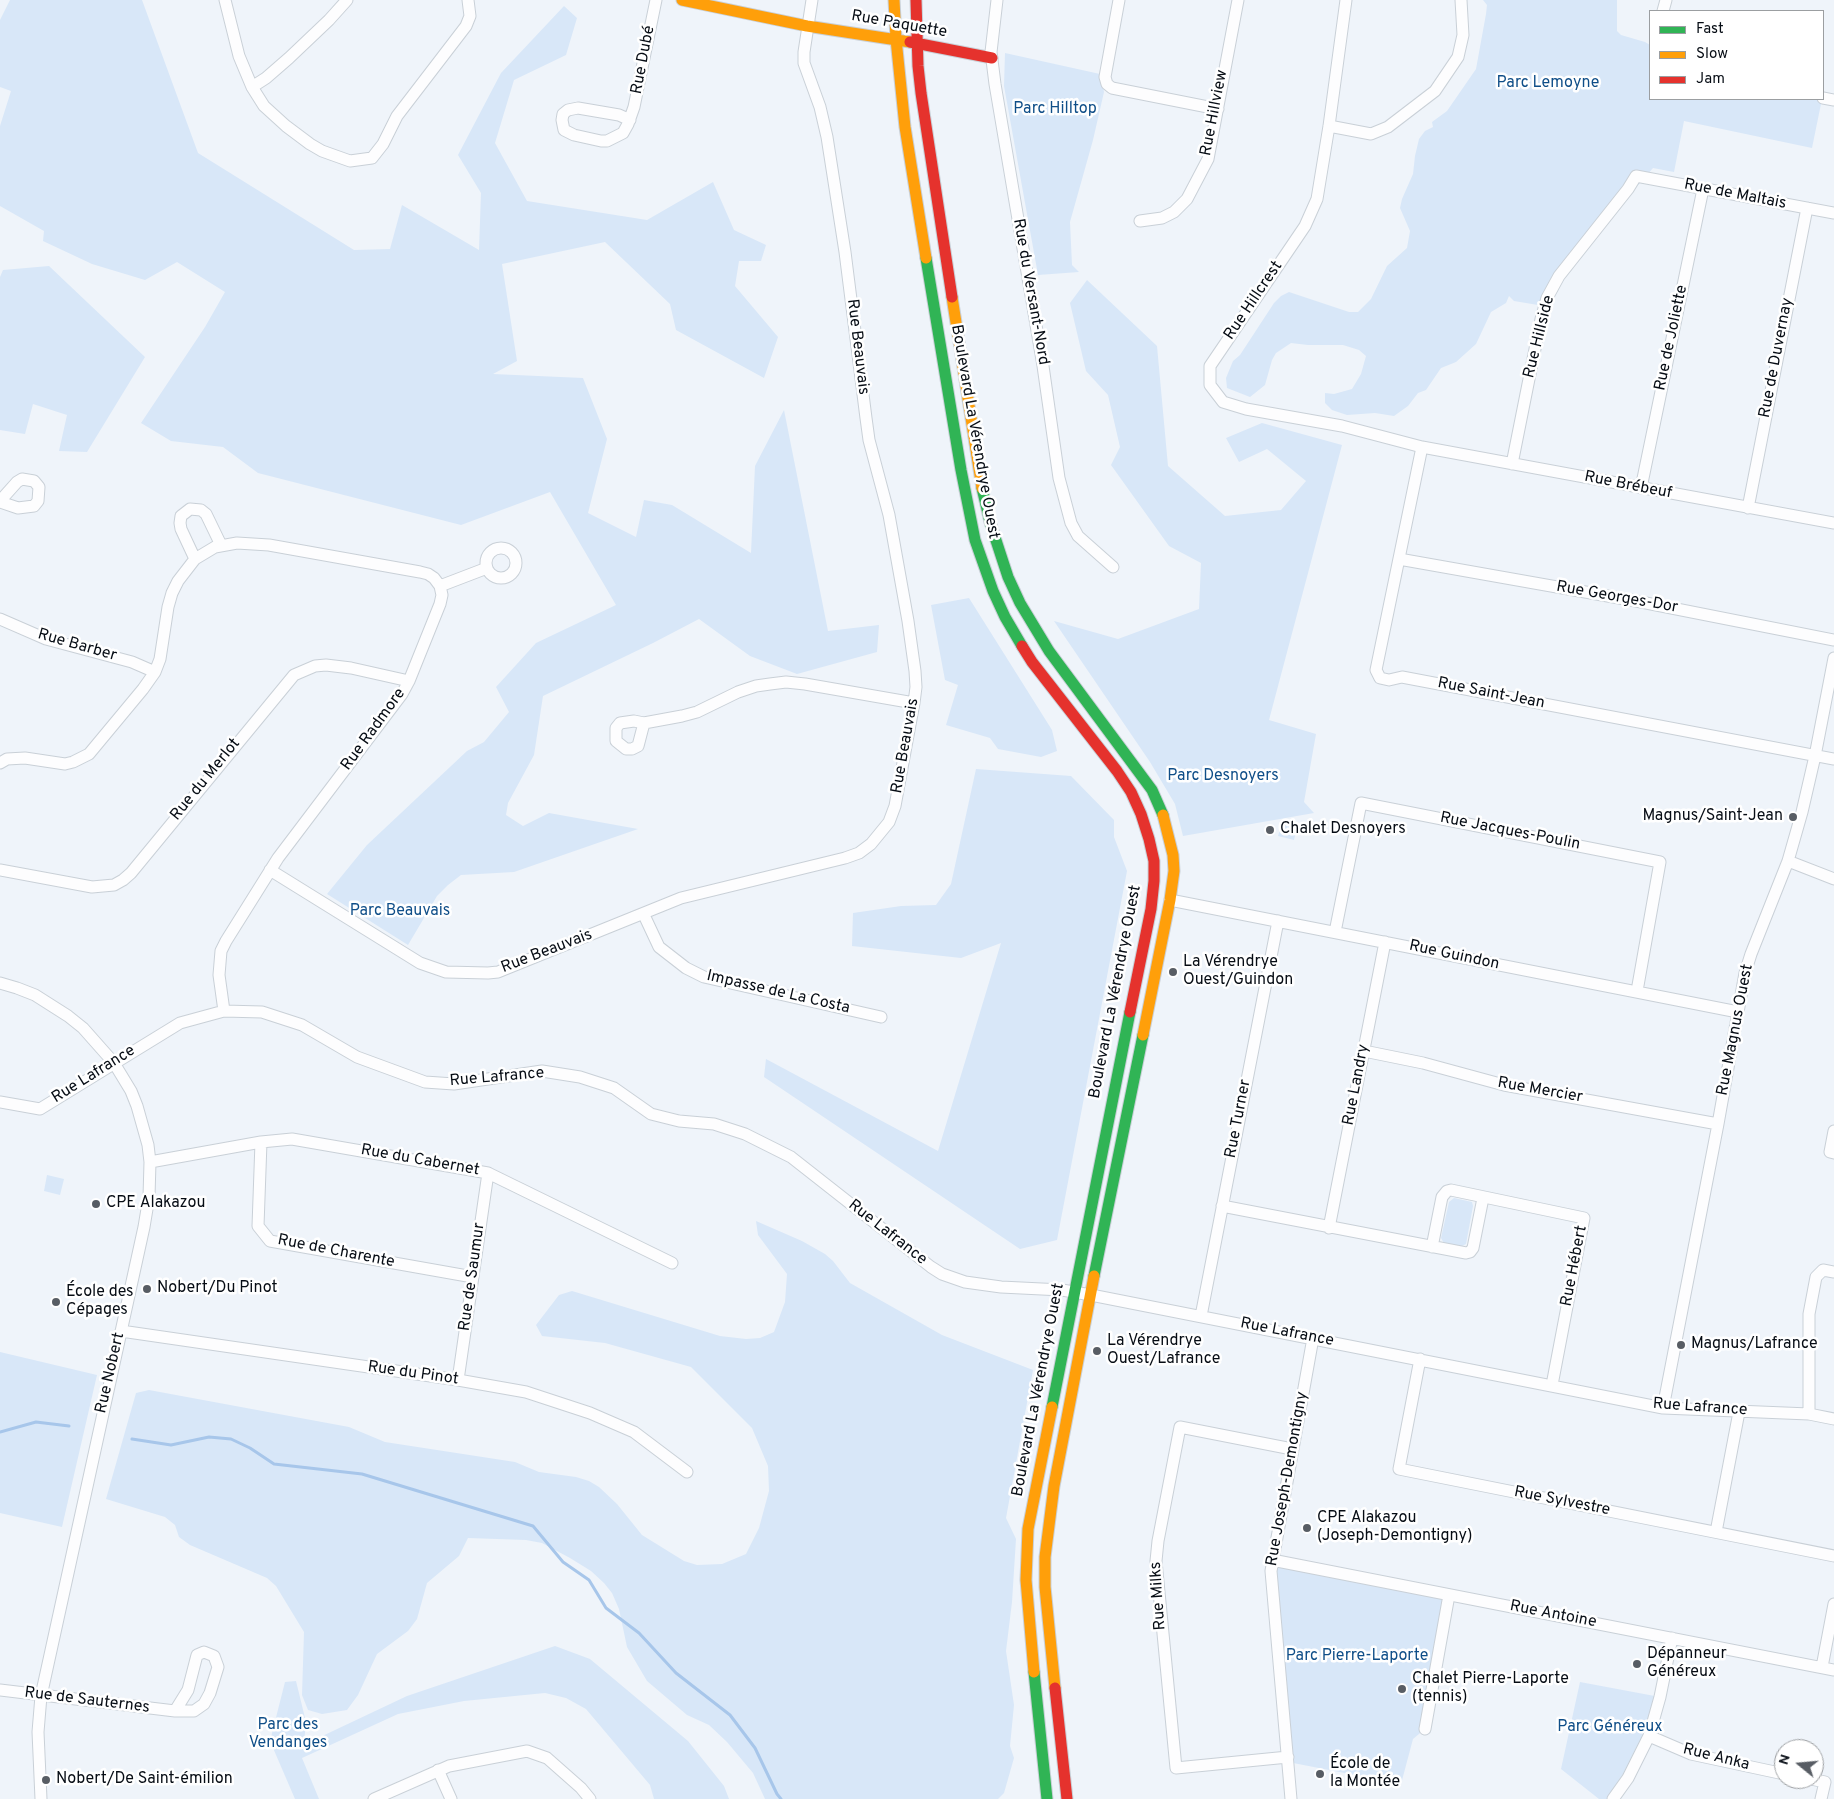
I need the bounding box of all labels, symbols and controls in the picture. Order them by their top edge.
street label: Rue Paquette [850,7,948,43]
legend [1649,10,1824,100]
text: Fast [1696,20,1724,39]
street label: Rue Dubé [628,24,660,96]
text: Slow [1696,45,1728,64]
street label: Rue Hillview [1197,68,1233,158]
text: Jam [1696,70,1725,89]
park label: Parc Lemoyne [1497,74,1599,94]
park label: Parc Hilltop [1013,100,1097,120]
street label: Rue de Maltais [1682,176,1788,214]
street label: Rue du Versant-Nord [1008,217,1052,367]
street label: Rue Hillcrest [1221,258,1287,344]
street label: Rue de Joliette [1651,283,1693,393]
street label: Rue Hillside [1520,294,1560,380]
street label: Rue de Duvernay [1756,296,1798,420]
street label: Rue Beauvais [842,298,872,396]
street label: Boulevard La Vérendrye Ouest [946,323,1002,541]
street label: Rue Brébeuf [1583,468,1673,504]
street label: Rue Georges-Dor [1555,578,1679,618]
street label: Rue Barber [35,626,119,666]
street label: Rue Saint-Jean [1436,674,1546,714]
street label: Rue Radmore [338,685,410,775]
street label: Rue Beauvais [888,697,924,795]
street label: Rue du Merlot [167,735,245,825]
park label: Parc Desnoyers [1167,767,1279,787]
place label: Magnus/Saint-Jean [1642,807,1783,827]
street label: Rue Jacques-Poulin [1438,809,1582,855]
marker: Magnus/Saint-Jean [1787,811,1799,823]
place label: Chalet Desnoyers [1280,820,1406,840]
marker: Chalet Desnoyers [1264,824,1276,836]
street label: Boulevard La Vérendrye Ouest [1086,884,1146,1100]
park label: Parc Beauvais [350,902,450,922]
street label: Rue Beauvais [499,926,595,978]
street label: Rue Guindon [1407,937,1501,975]
place label: La Vérendrye Ouest/Guindon [1183,953,1293,991]
street label: Rue Magnus Ouest [1714,963,1758,1097]
marker: La Vérendrye Ouest/Guindon [1167,966,1179,978]
street label: Impasse de La Costa [704,967,852,1019]
street label: Rue Lafrance [49,1042,139,1108]
street label: Rue Landry [1340,1043,1374,1127]
street label: Rue Lafrance [449,1064,545,1092]
street label: Rue Mercier [1496,1074,1584,1108]
street label: Rue Turner [1222,1078,1256,1160]
street label: Rue du Cabernet [359,1141,481,1181]
place label: CPE Alakazou [106,1194,205,1214]
street label: Rue Lafrance [844,1196,930,1270]
marker: CPE Alakazou [90,1198,102,1210]
street label: Rue de Saumur [456,1222,490,1332]
street label: Rue Hébert [1558,1224,1592,1308]
street label: Rue de Charente [276,1231,396,1273]
place label: Nobert/Du Pinot [157,1279,277,1299]
street label: Boulevard La Vérendrye Ouest [1009,1282,1069,1498]
place label: École des Cépages [66,1283,134,1321]
marker: Nobert/Du Pinot [141,1283,153,1295]
marker: École des Cépages [50,1296,62,1308]
street label: Rue Lafrance [1239,1315,1335,1351]
street label: Rue Nobert [92,1331,130,1415]
place label: La Vérendrye Ouest/Lafrance [1107,1332,1220,1370]
place label: Magnus/Lafrance [1691,1335,1818,1355]
marker: Magnus/Lafrance [1675,1339,1687,1351]
marker: La Vérendrye Ouest/Lafrance [1091,1345,1103,1357]
street label: Rue du Pinot [366,1358,460,1390]
street label: Rue Joseph-Demontigny [1263,1390,1313,1568]
street label: Rue Lafrance [1652,1395,1748,1421]
street label: Rue Sylvestre [1512,1483,1612,1521]
place label: CPE Alakazou (Joseph-Demontigny) [1317,1509,1472,1547]
marker: CPE Alakazou (Joseph-Demontigny) [1301,1522,1313,1534]
street label: Rue Milks [1147,1561,1171,1631]
street label: Rue Antoine [1508,1597,1598,1633]
place label: Dépanneur Généreux [1647,1645,1727,1683]
park label: Parc Pierre-Laporte [1286,1647,1428,1667]
marker: Dépanneur Généreux [1631,1658,1643,1670]
place label: Chalet Pierre-Laporte (tennis) [1412,1670,1569,1708]
marker: Chalet Pierre-Laporte (tennis) [1396,1683,1408,1695]
street label: Rue de Sauternes [23,1684,151,1718]
park label: Parc des Vendanges [249,1716,327,1754]
park label: Parc Généreux [1557,1718,1663,1738]
north arrow [1774,1739,1824,1789]
street label: Rue Anka [1681,1740,1751,1776]
text: N [1776,1752,1795,1767]
place label: École de la Montée [1330,1755,1400,1793]
marker: École de la Montée [1314,1768,1326,1780]
place label: Nobert/De Saint-émilion [56,1770,233,1790]
marker: Nobert/De Saint-émilion [40,1774,52,1786]

